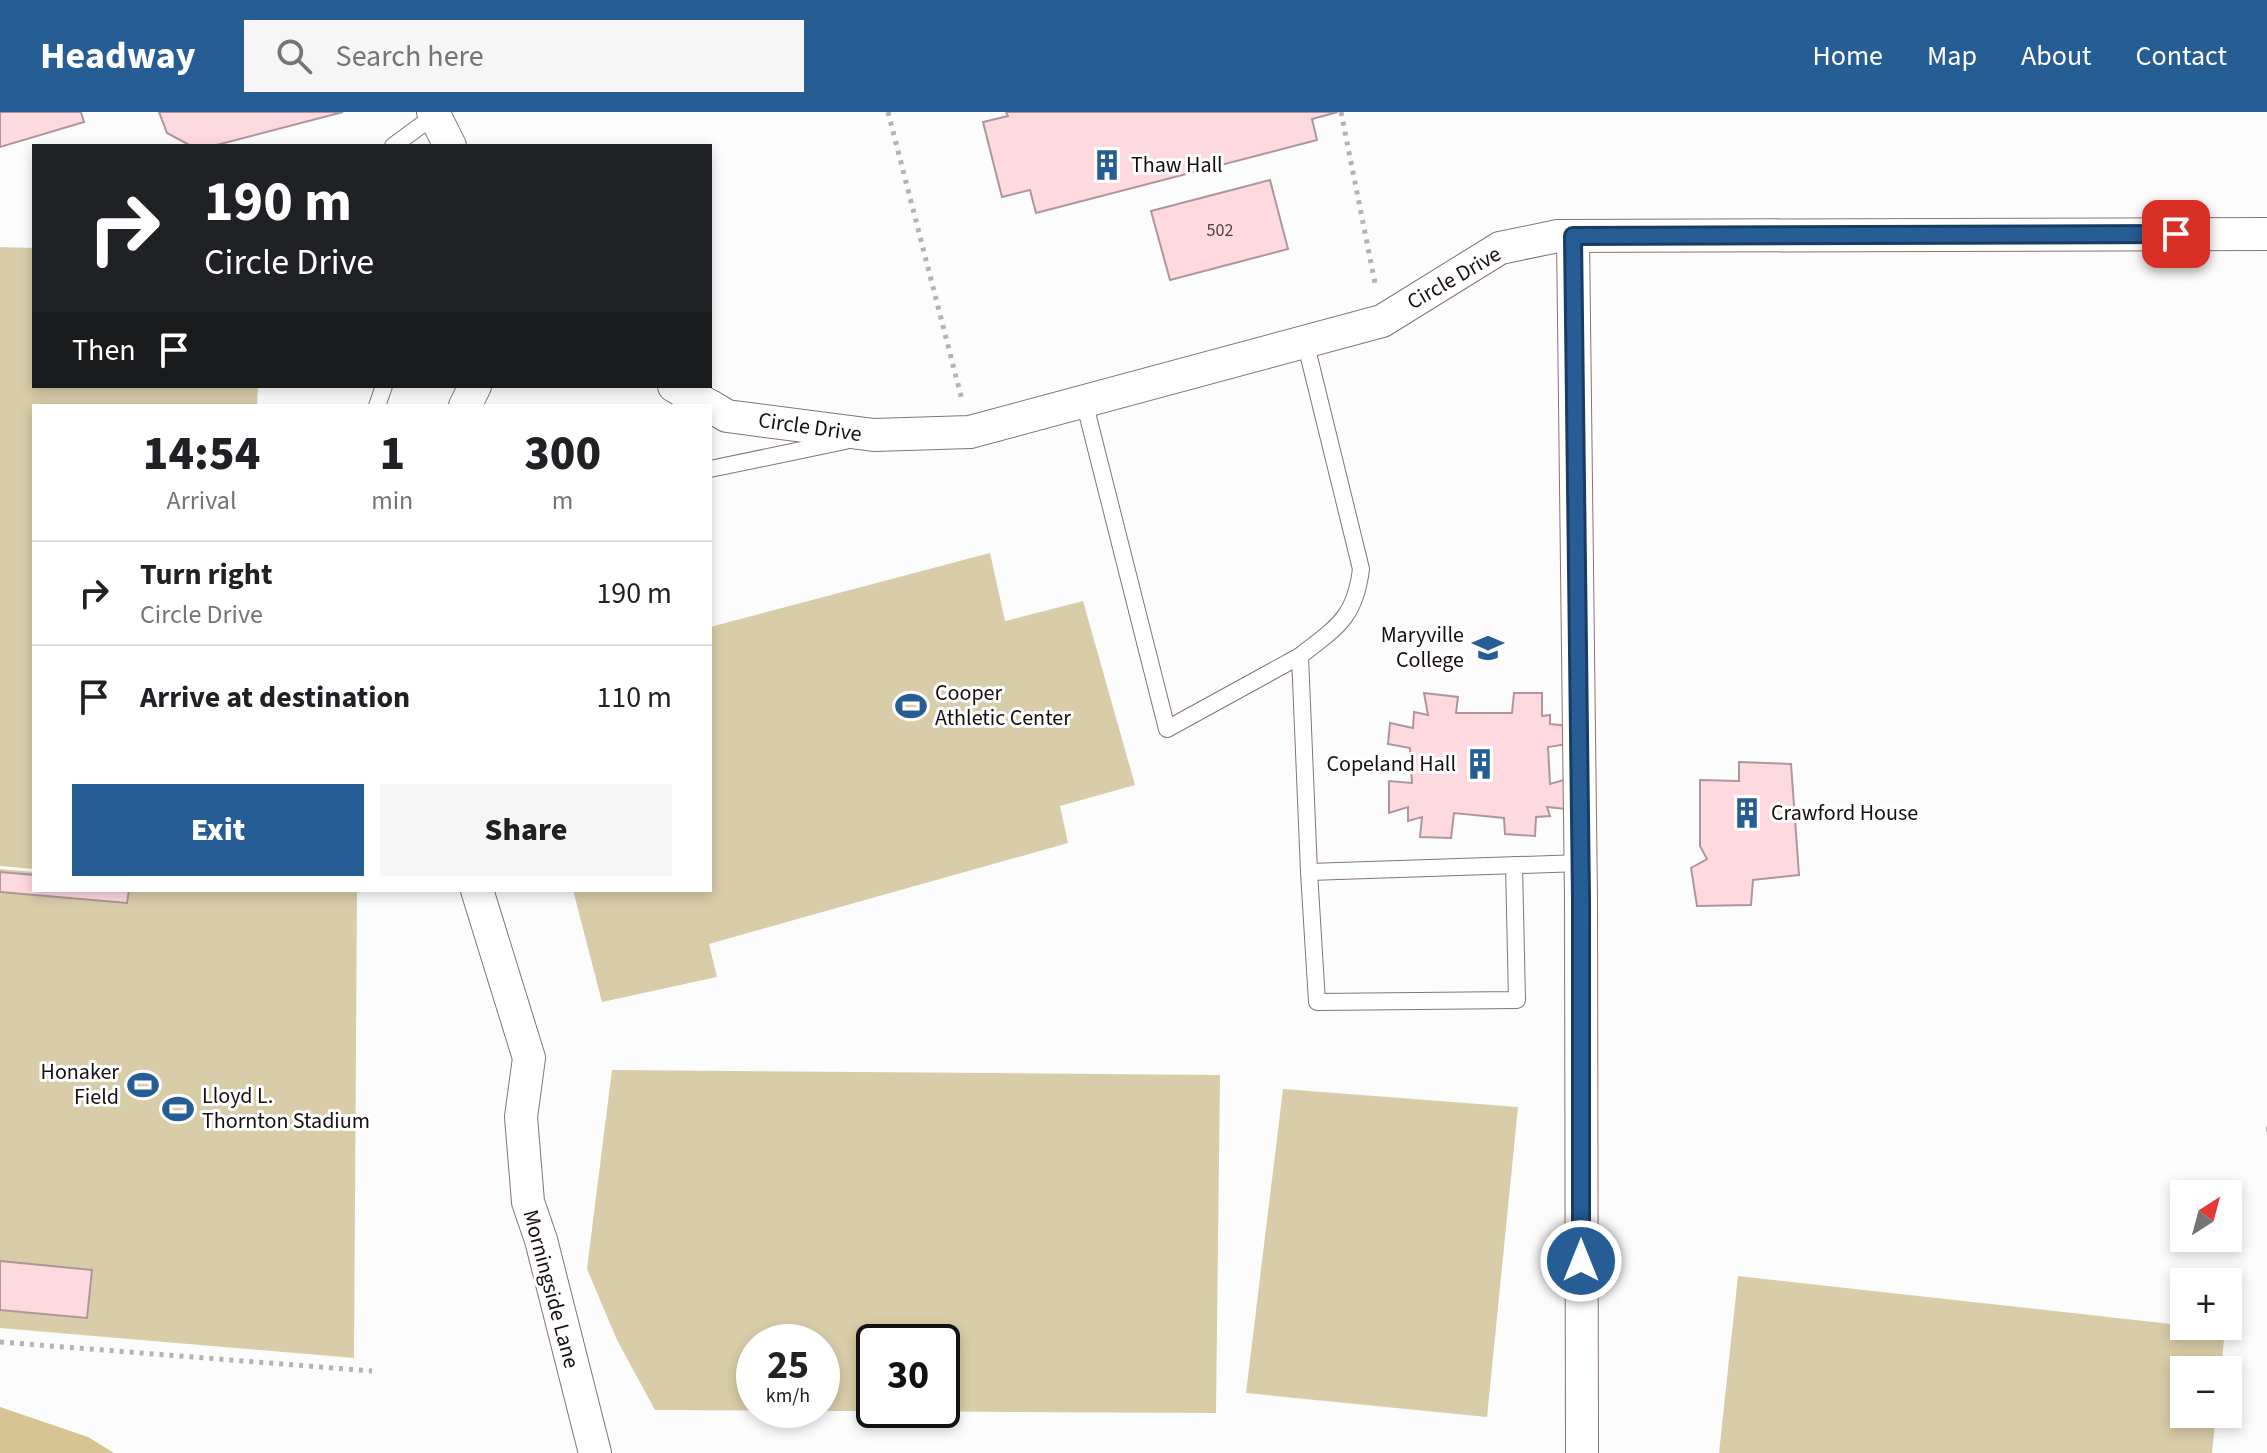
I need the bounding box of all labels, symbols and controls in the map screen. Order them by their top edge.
search box [244,20,804,92]
text: Headway [40,29,196,83]
icon: search [272,34,316,78]
text: Search here [336,35,484,78]
text: Home [1812,36,1883,76]
text: Map [1927,36,1977,76]
text: About [2021,36,2092,76]
text: Contact [2136,36,2227,76]
building icon: Thaw Hall [1090,148,1124,182]
place label: Thaw Hall [1131,149,1223,181]
text: 190 m [204,163,352,242]
icon: right [72,176,176,280]
pin [2142,200,2210,268]
icon: arrive [2154,212,2198,256]
house number: 502 [1207,218,1233,243]
text: Circle Drive [204,237,374,288]
street label: Circle Drive [1401,238,1507,318]
icon: arrive [152,328,196,372]
text: Then [72,329,136,372]
street label: Circle Drive [756,404,864,450]
text: 14:54 [143,420,260,488]
text: 1 [379,420,405,488]
text: 300 [524,420,601,488]
text: Arrival [167,482,237,519]
text: min [371,482,413,519]
text: m [552,482,573,519]
text: Turn right [140,553,272,596]
icon: right [72,571,116,615]
text: 190 m [596,572,672,615]
text: Circle Drive [140,596,263,633]
place label: Maryville College [1381,619,1464,676]
school or university icon: Maryville College [1471,631,1505,665]
icon: arrive [72,675,116,719]
text: Arrive at destination [140,676,410,719]
text: 110 m [596,676,672,719]
place label: Cooper Athletic Center [935,677,1071,734]
sports icon: Cooper Athletic Center [894,689,928,723]
building icon: Copeland Hall [1463,747,1497,781]
place label: Copeland Hall [1326,748,1456,780]
button: Exit [72,784,364,876]
button: Share [380,784,672,876]
building icon: Crawford House [1730,796,1764,830]
place label: Crawford House [1771,797,1918,829]
place label: Honaker Field [41,1056,119,1113]
sports icon: Honaker Field [126,1068,160,1102]
place label: Lloyd L. Thornton Stadium [202,1080,370,1137]
sports icon: Lloyd L. Thornton Stadium [161,1092,195,1126]
north arrow [2170,1180,2242,1252]
map controls [2170,1180,2242,1428]
street label: Morningside Lane [514,1206,588,1372]
position arrow [1539,1219,1623,1303]
button: + [2170,1268,2242,1340]
speed limit sign: 30 [856,1324,960,1428]
text: 25 [767,1337,809,1394]
button: − [2170,1356,2242,1428]
text: km/h [766,1382,810,1410]

